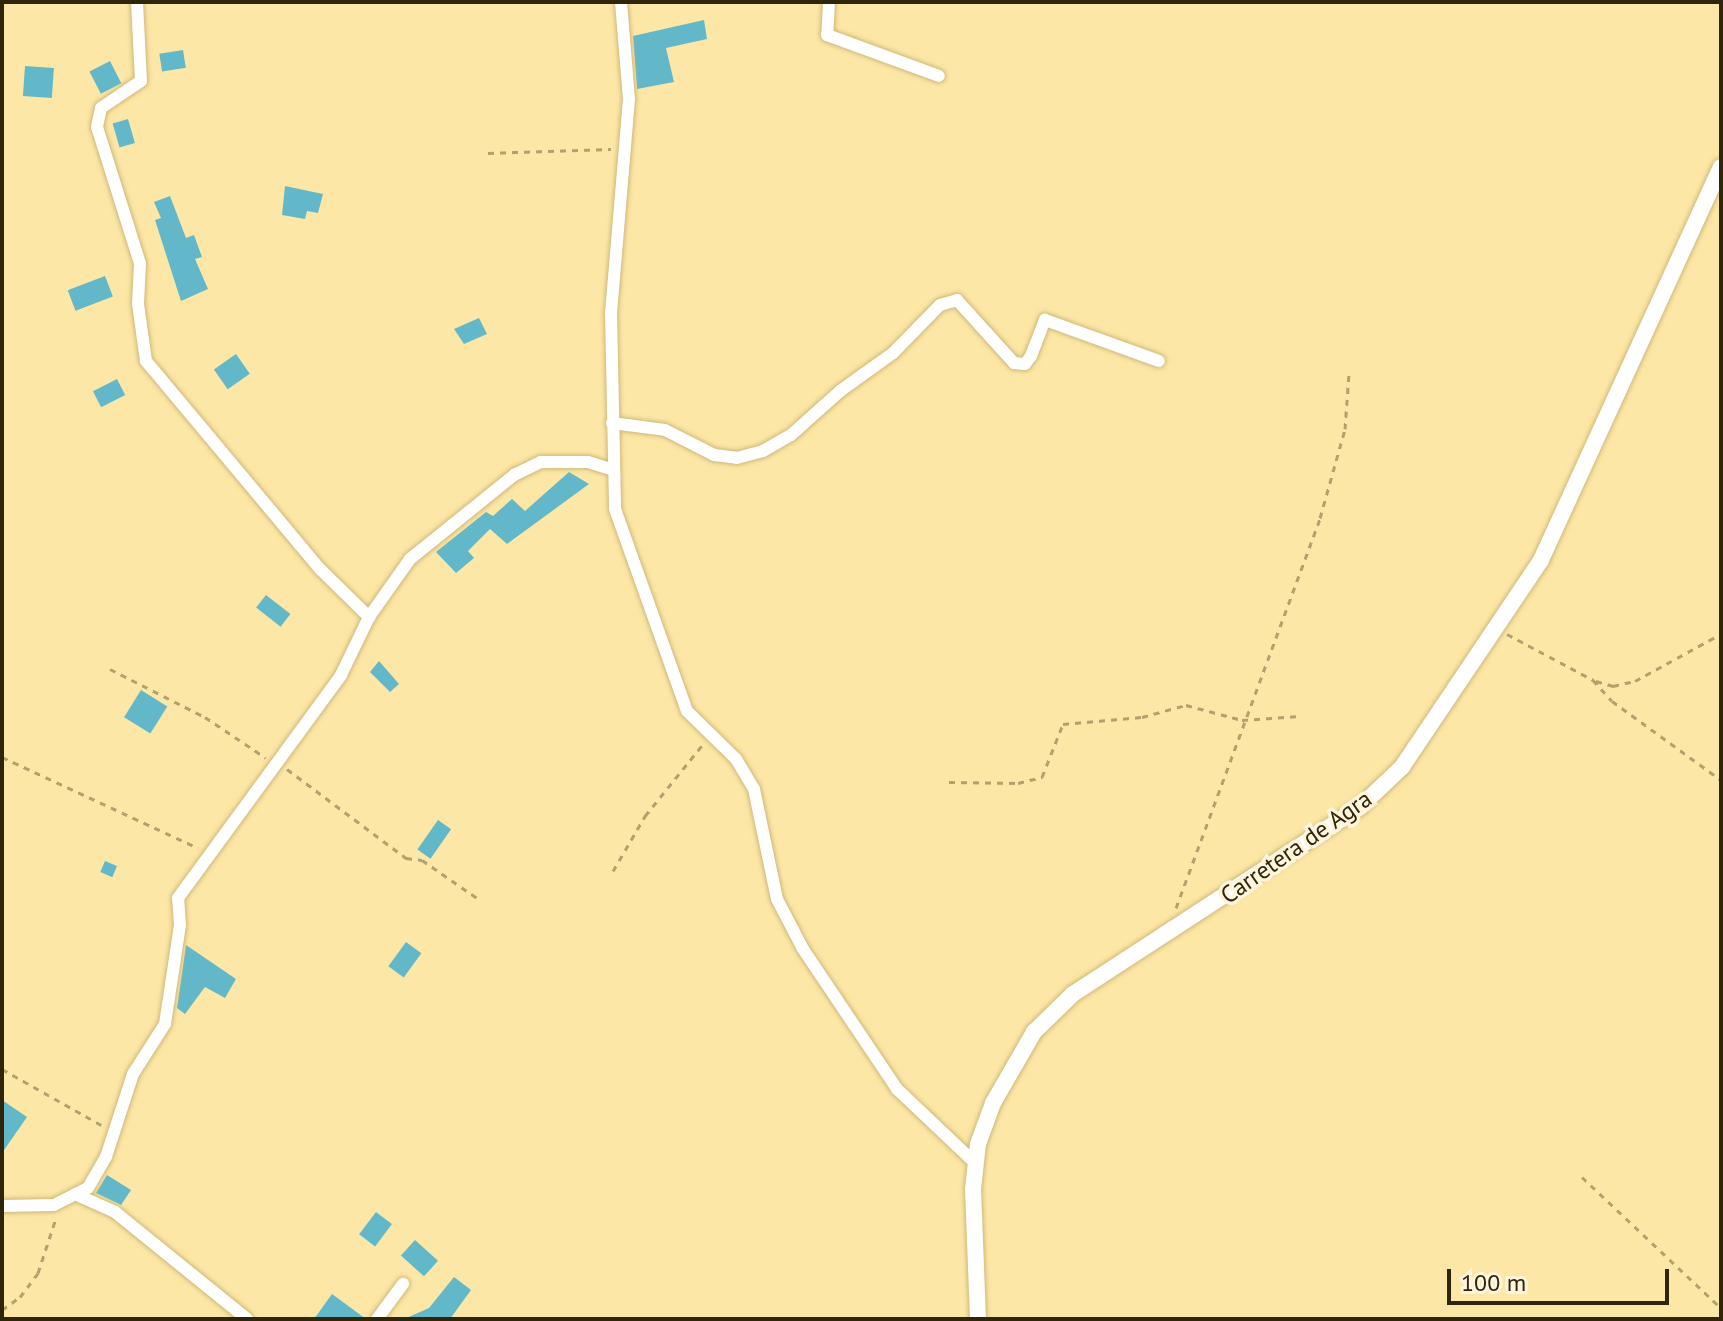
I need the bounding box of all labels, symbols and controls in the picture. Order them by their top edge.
street label: Carretera de Agra [1215,784,1377,910]
scale bar [1451,1253,1673,1303]
text: 100 m [1461,1267,1526,1298]

